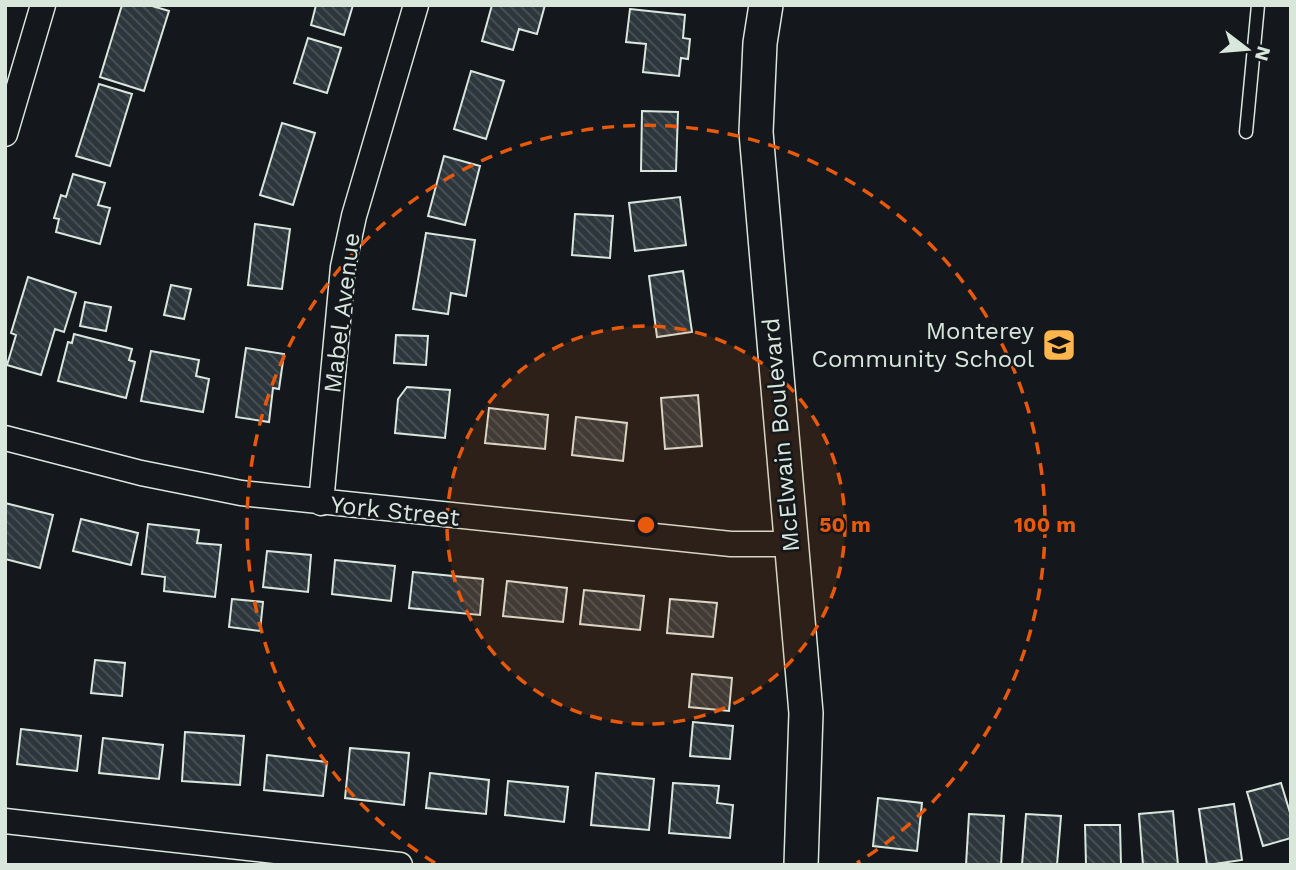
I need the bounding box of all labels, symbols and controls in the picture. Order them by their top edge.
north arrow [1212,14,1282,84]
text: N [1250,44,1276,63]
street label: Mabel Avenue [318,231,366,395]
street label: McElwain Boulevard [757,317,805,553]
place label: Monterey Community School [811,317,1035,373]
school or university icon: Monterey Community School [1040,326,1078,364]
street label: York Street [329,490,461,532]
text: 50 m [819,512,871,537]
text: 100 m [1014,512,1076,537]
centre of rings [634,513,658,537]

